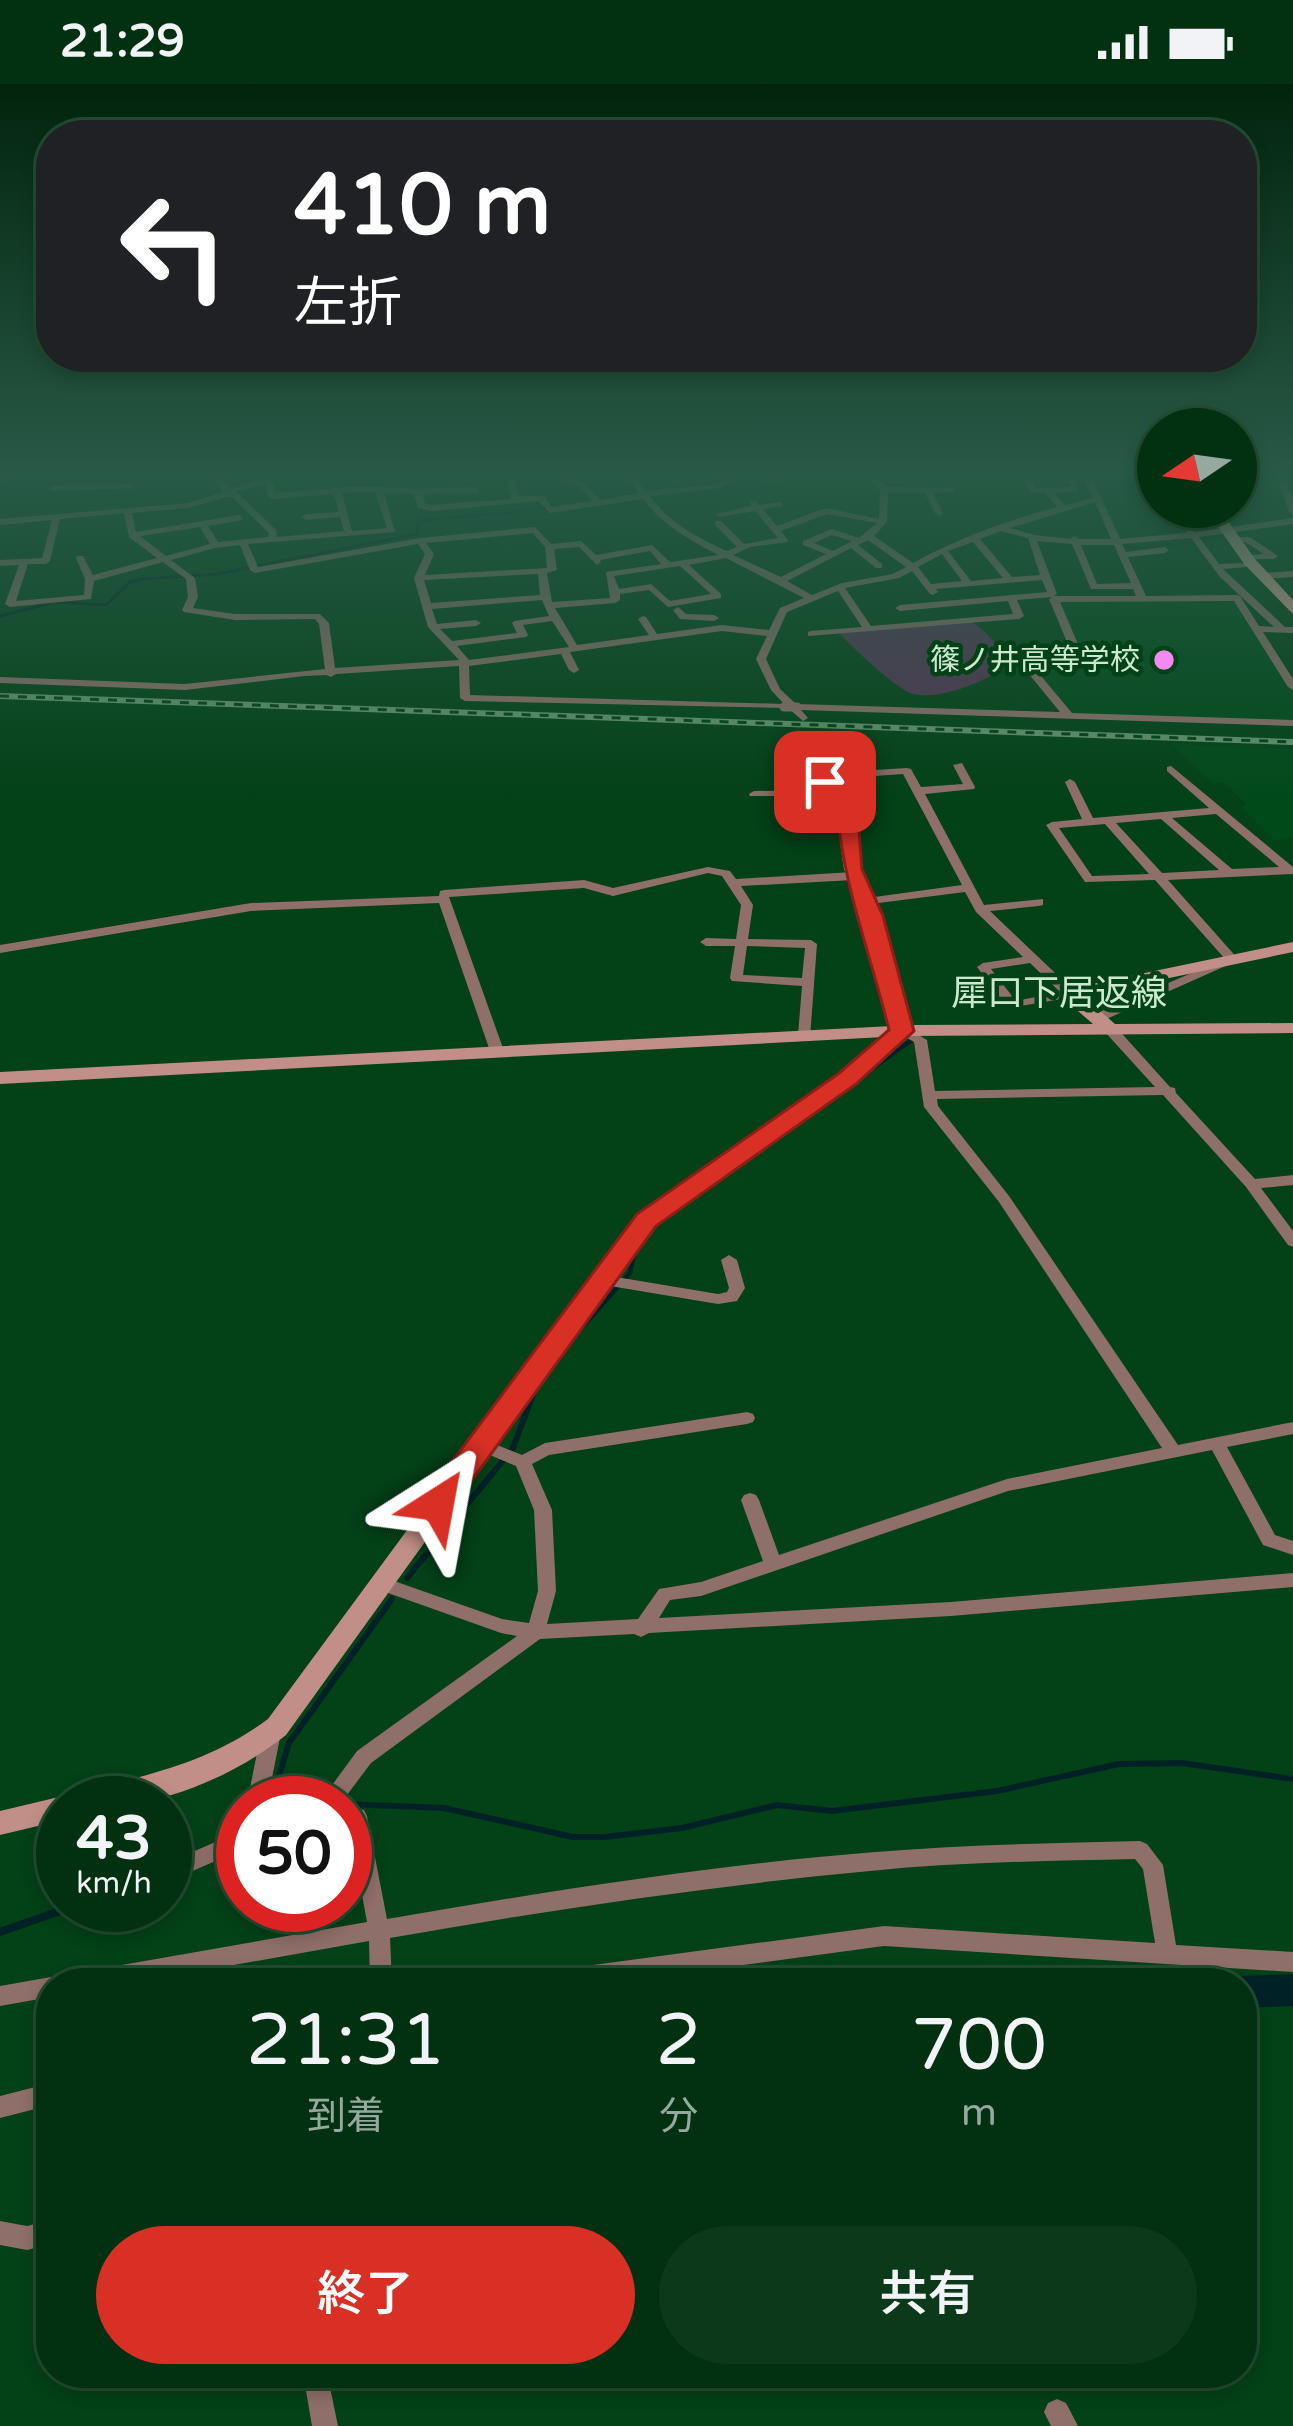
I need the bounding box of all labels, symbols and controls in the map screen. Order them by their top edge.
text: 21:29 [60,15,185,69]
text: 410 m [294,156,551,257]
icon: left [96,168,252,324]
text: 左折 [294,271,402,336]
north arrow [1137,408,1257,528]
map controls [1137,408,1257,528]
place label: 篠ノ井高等学校 [930,642,1140,679]
marker: 篠ノ井高等学校 [1151,647,1177,673]
pin [774,731,876,833]
icon: arrive [792,749,858,815]
street label: 犀口下居返線 [951,972,1167,1015]
position arrow [375,1441,501,1567]
speed limit sign: 50 [216,1776,372,1932]
text: 43 [76,1803,152,1875]
text: km/h [76,1865,152,1902]
text: 21:31 [246,1998,446,2085]
text: 2 [656,1998,701,2085]
text: 700 [911,2003,1047,2090]
text: m [961,2089,997,2136]
text: 到着 [307,2093,385,2140]
text: 分 [659,2093,698,2140]
button: 終了 [96,2226,635,2364]
button: 共有 [659,2226,1197,2364]

